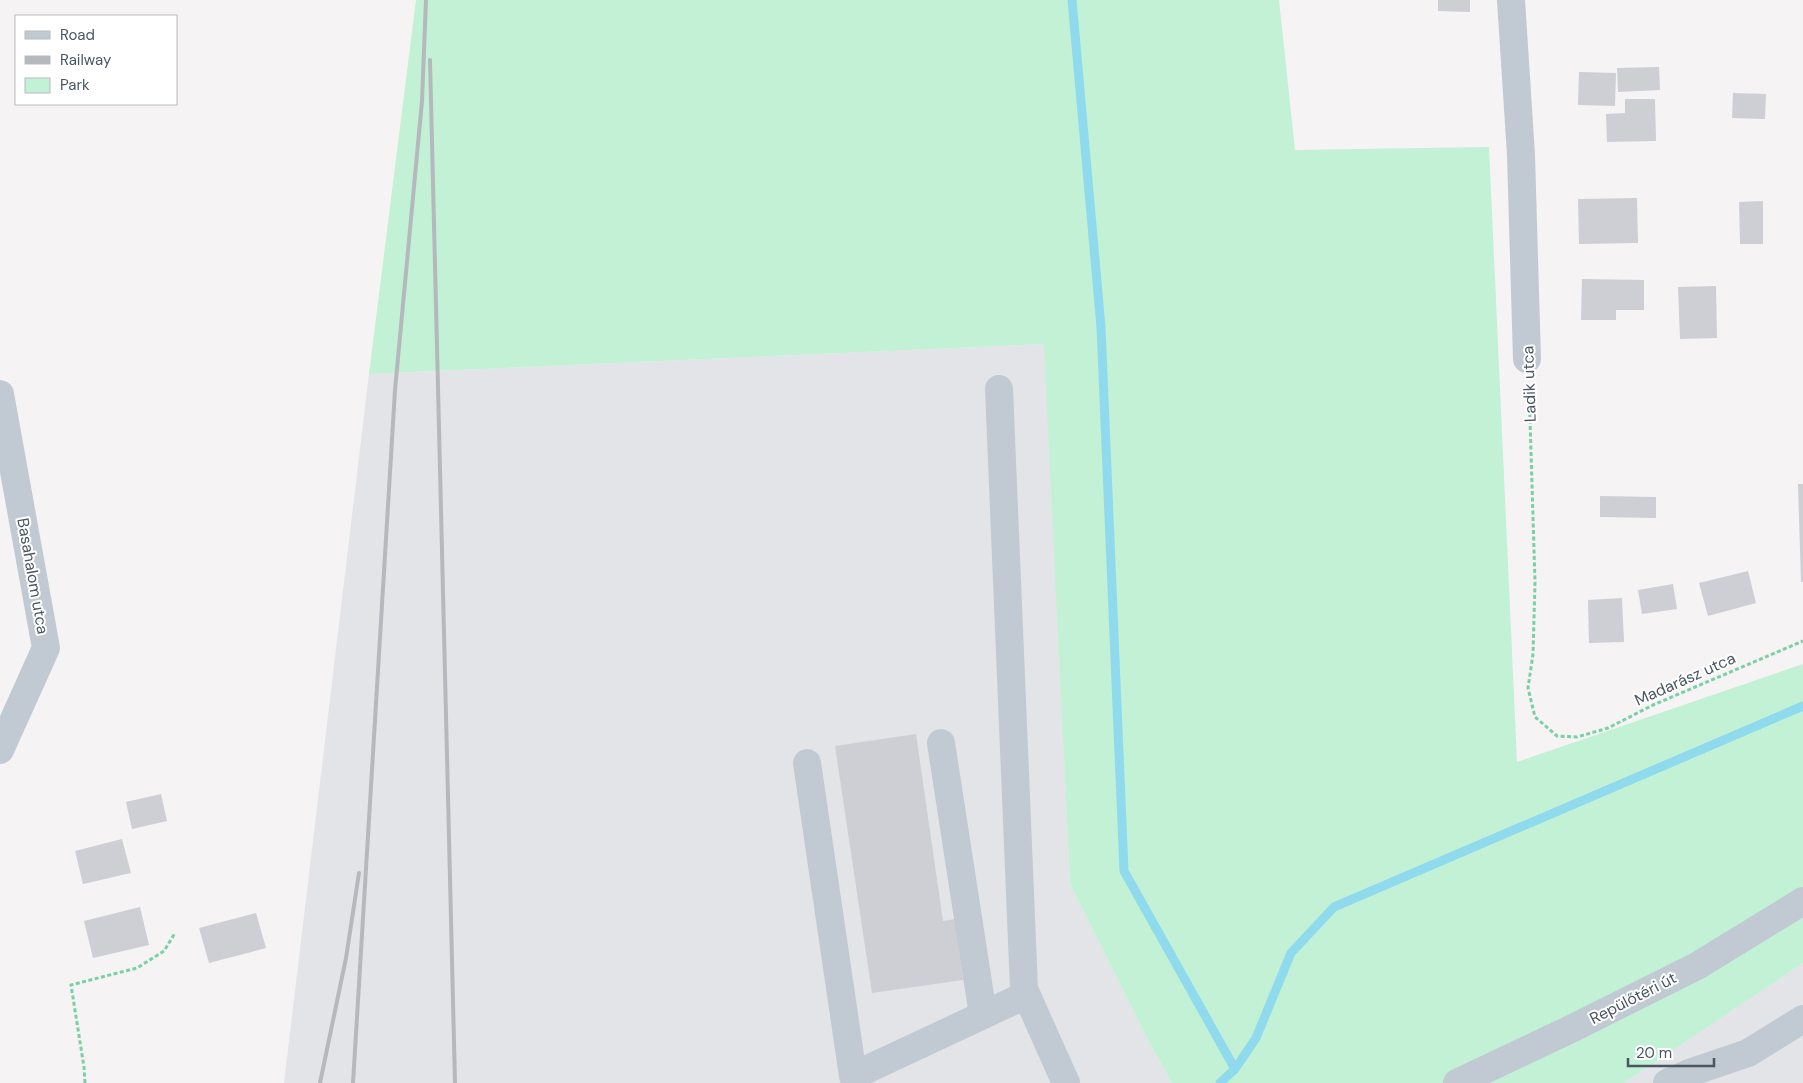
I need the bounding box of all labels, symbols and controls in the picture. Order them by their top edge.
legend [15,15,178,105]
text: Road [60,25,95,45]
text: Railway [60,50,112,70]
text: Park [60,75,90,95]
street label: Ladik utca [1517,345,1541,423]
street label: Basahalom utca [12,516,54,636]
street label: Madarász utca [1631,647,1739,711]
street label: Repülőtéri út [1586,967,1680,1029]
scale bar [1628,1036,1714,1068]
text: 20 m [1636,1043,1672,1063]

